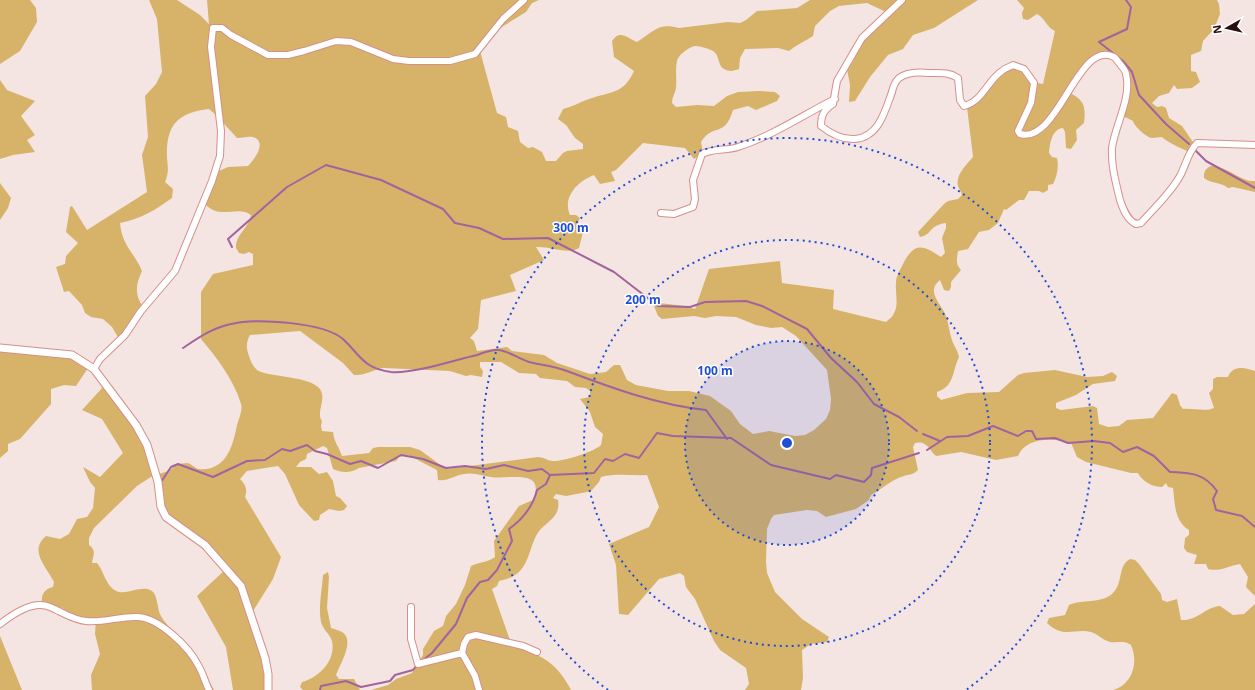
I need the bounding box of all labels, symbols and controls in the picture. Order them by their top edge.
north arrow [1207,8,1247,48]
text: N [1209,24,1225,35]
text: 300 m [553,219,589,236]
text: 200 m [625,291,661,308]
text: 100 m [697,362,733,379]
centre of rings [780,436,794,450]

